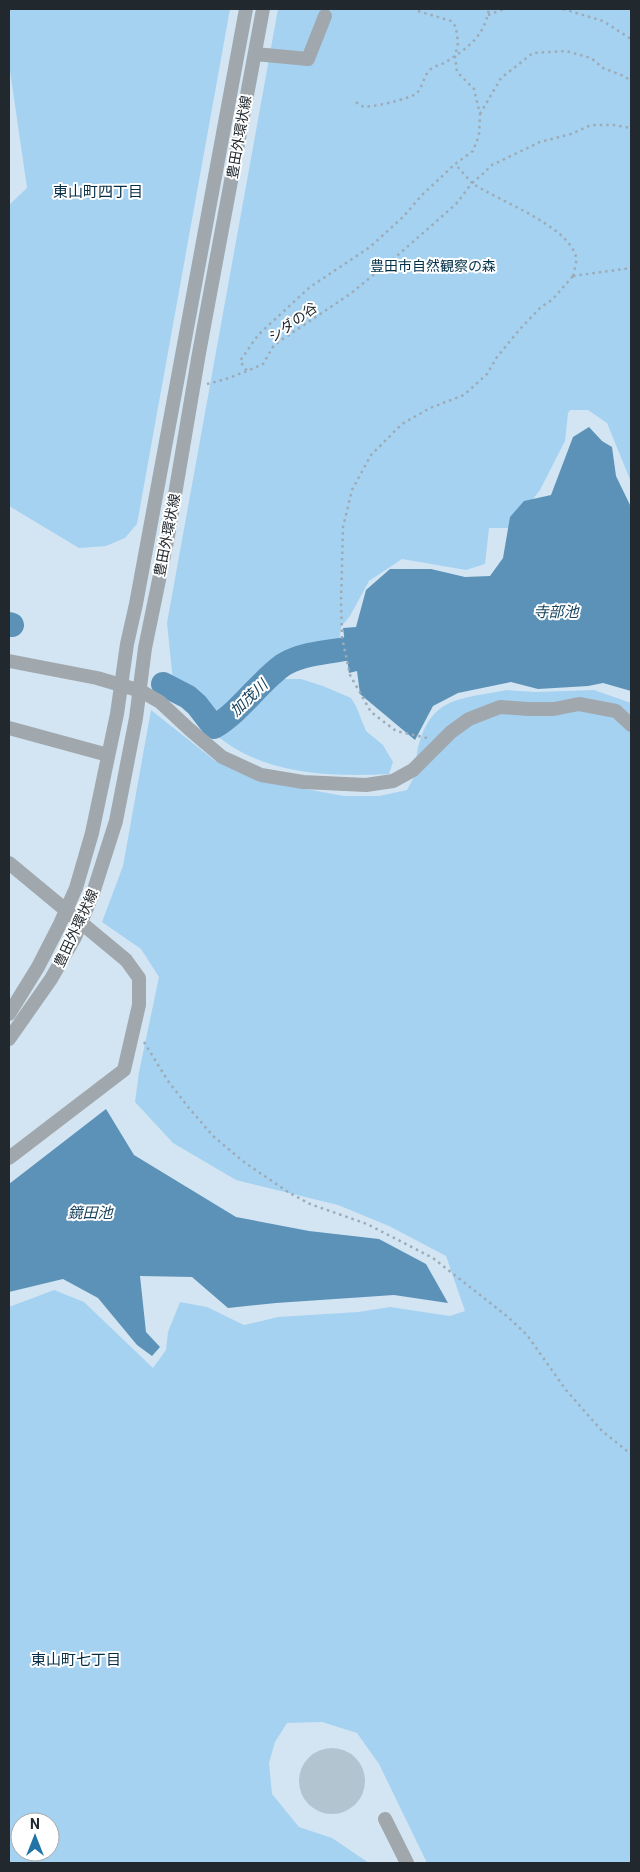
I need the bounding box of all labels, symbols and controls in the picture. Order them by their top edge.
street label: 豊田外環状線 [224,94,254,180]
district label: 東山町四丁目 [53,183,143,201]
park label: 豊田市自然観察の森 [370,258,496,274]
street label: シダの谷 [266,299,320,345]
street label: 豊田外環状線 [151,492,183,578]
water label: 寺部池 [533,603,580,621]
water label: 加茂川 [227,675,273,720]
street label: 豊田外環状線 [51,887,101,969]
water label: 鏡田池 [67,1204,114,1222]
district label: 東山町七丁目 [31,1651,121,1669]
north arrow [10,1812,60,1862]
text: N [30,1816,40,1832]

